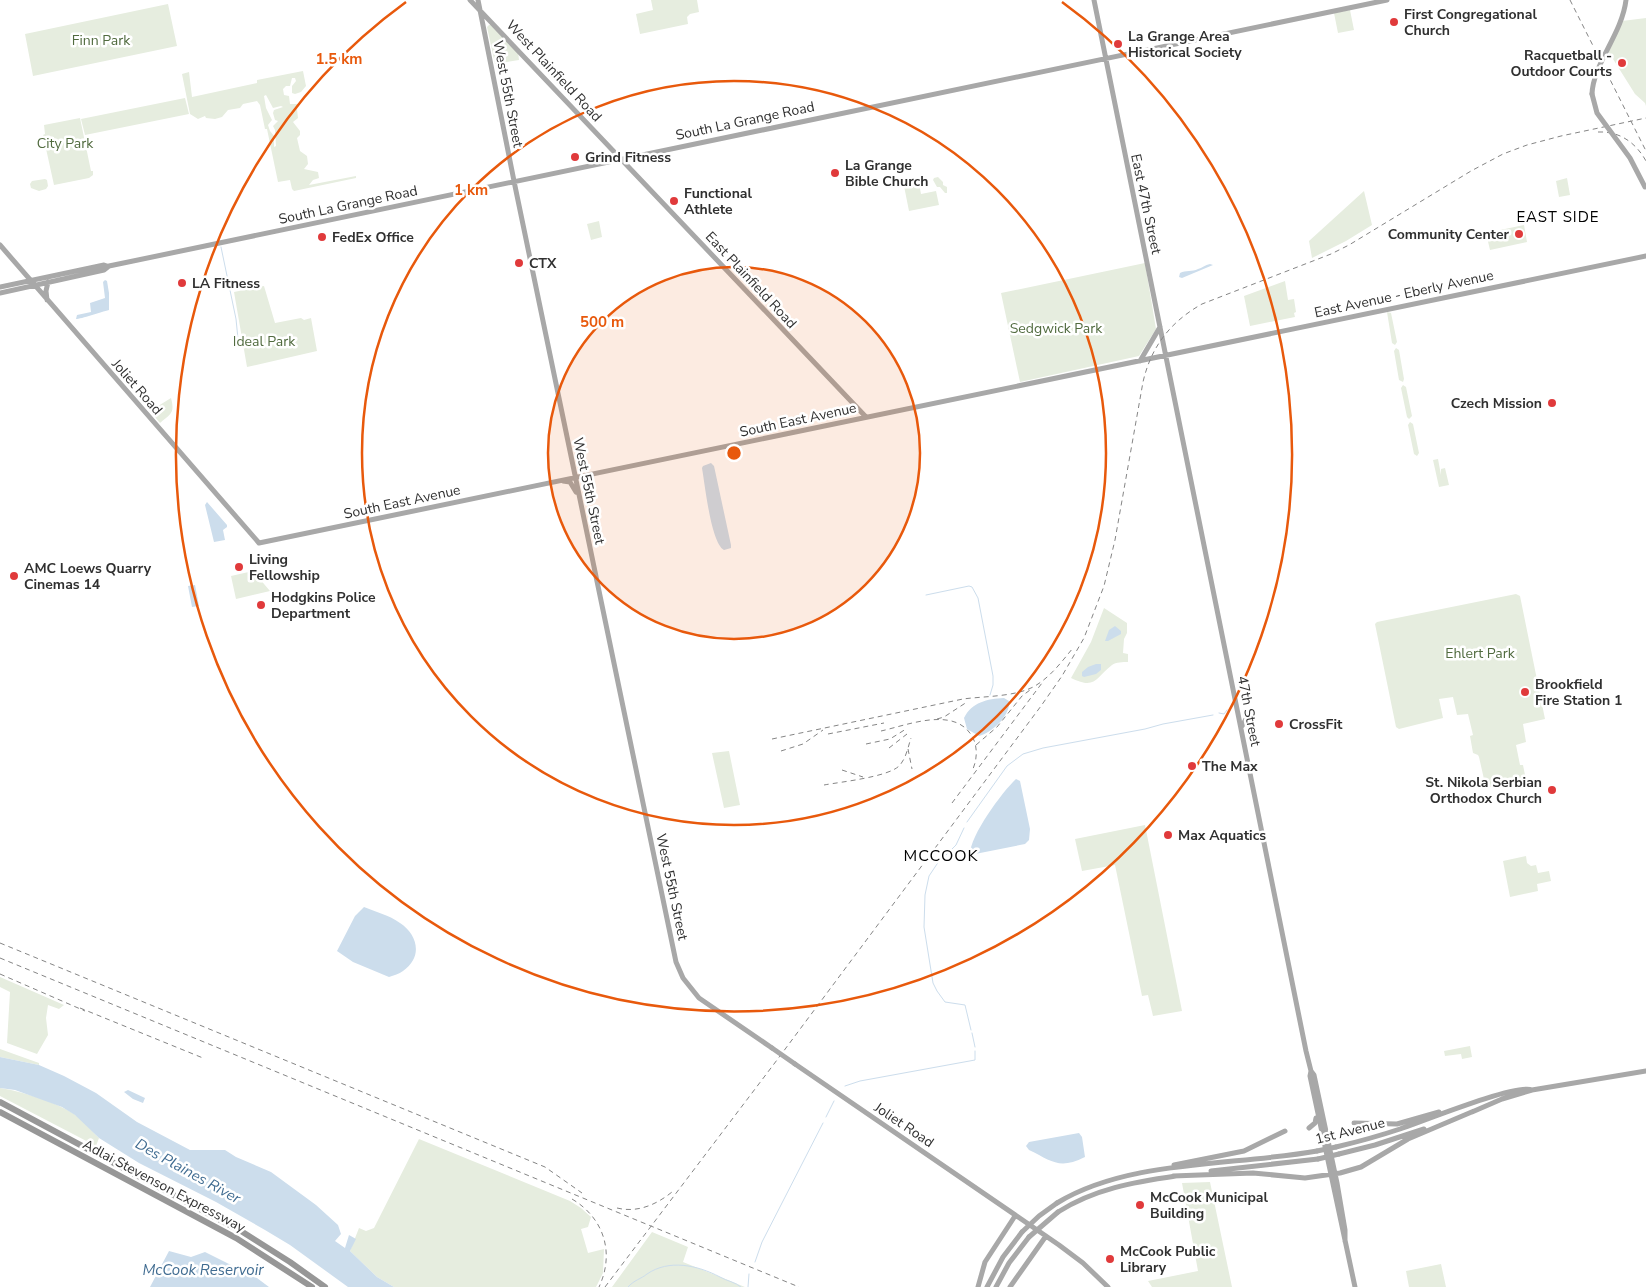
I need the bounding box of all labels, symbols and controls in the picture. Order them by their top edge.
place label: First Congregational Church [1404,5,1537,40]
street label: West Plainfield Road [502,16,606,126]
marker: First Congregational Church [1388,16,1400,28]
place label: La Grange Area Historical Society [1128,27,1242,62]
park label: Finn Park [72,31,131,50]
marker: La Grange Area Historical Society [1112,38,1124,50]
street label: West 55th Street [488,39,528,149]
place label: Racquetball - Outdoor Courts [1511,46,1612,81]
text: 1.5 km [316,49,362,69]
marker: Racquetball - Outdoor Courts [1616,57,1628,69]
street label: South La Grange Road [674,97,816,145]
park label: City Park [37,134,94,153]
place label: Grind Fitness [585,148,671,167]
marker: Grind Fitness [569,151,581,163]
street label: East 47th Street [1126,152,1166,256]
place label: La Grange Bible Church [845,156,928,191]
marker: La Grange Bible Church [829,167,841,179]
text: 1 km [454,180,488,200]
street label: South La Grange Road [277,181,419,229]
place label: Functional Athlete [684,184,752,219]
marker: Functional Athlete [668,195,680,207]
district label: EAST SIDE [1516,207,1600,227]
place label: Community Center [1388,225,1510,244]
street label: East Plainfield Road [701,227,801,333]
place label: FedEx Office [332,228,414,247]
marker: Community Center [1513,228,1525,240]
marker: FedEx Office [316,231,328,243]
place label: CTX [529,254,557,273]
marker: CTX [513,257,525,269]
street label: East Avenue - Eberly Avenue [1313,266,1495,322]
place label: LA Fitness [192,274,260,293]
marker: LA Fitness [176,277,188,289]
text: 500 m [580,312,624,332]
park label: Sedgwick Park [1010,319,1103,338]
park label: Ideal Park [233,332,296,351]
street label: Joliet Road [107,354,167,419]
place label: Czech Mission [1451,394,1542,413]
marker: Czech Mission [1546,397,1558,409]
street label: South East Avenue [738,398,858,442]
street label: West 55th Street [568,436,610,546]
centre of rings [725,444,743,462]
street label: South East Avenue [342,480,462,524]
place label: Living Fellowship [249,550,320,585]
place label: AMC Loews Quarry Cinemas 14 [24,559,152,594]
marker: Living Fellowship [233,561,245,573]
marker: AMC Loews Quarry Cinemas 14 [8,570,20,582]
place label: Hodgkins Police Department [271,588,376,623]
marker: Hodgkins Police Department [255,599,267,611]
park label: Ehlert Park [1445,644,1516,663]
street label: 47th Street [1233,674,1265,748]
place label: Brookfield Fire Station 1 [1535,675,1622,710]
marker: Brookfield Fire Station 1 [1519,686,1531,698]
place label: CrossFit [1289,715,1343,734]
marker: CrossFit [1273,718,1285,730]
place label: The Max [1202,757,1258,776]
marker: The Max [1186,760,1198,772]
place label: St. Nikola Serbian Orthodox Church [1425,773,1542,808]
marker: St. Nikola Serbian Orthodox Church [1546,784,1558,796]
place label: Max Aquatics [1178,826,1266,845]
marker: Max Aquatics [1162,829,1174,841]
street label: West 55th Street [651,832,693,942]
district label: MCCOOK [903,845,979,867]
street label: Joliet Road [870,1097,938,1152]
street label: 1st Avenue [1313,1113,1387,1149]
water label: Des Plaines River [132,1134,245,1209]
street label: Adlai Stevenson Expressway [79,1135,249,1237]
place label: McCook Municipal Building [1150,1188,1268,1223]
marker: McCook Municipal Building [1134,1199,1146,1211]
place label: McCook Public Library [1120,1242,1216,1277]
marker: McCook Public Library [1104,1253,1116,1265]
water label: McCook Reservoir [142,1260,264,1280]

